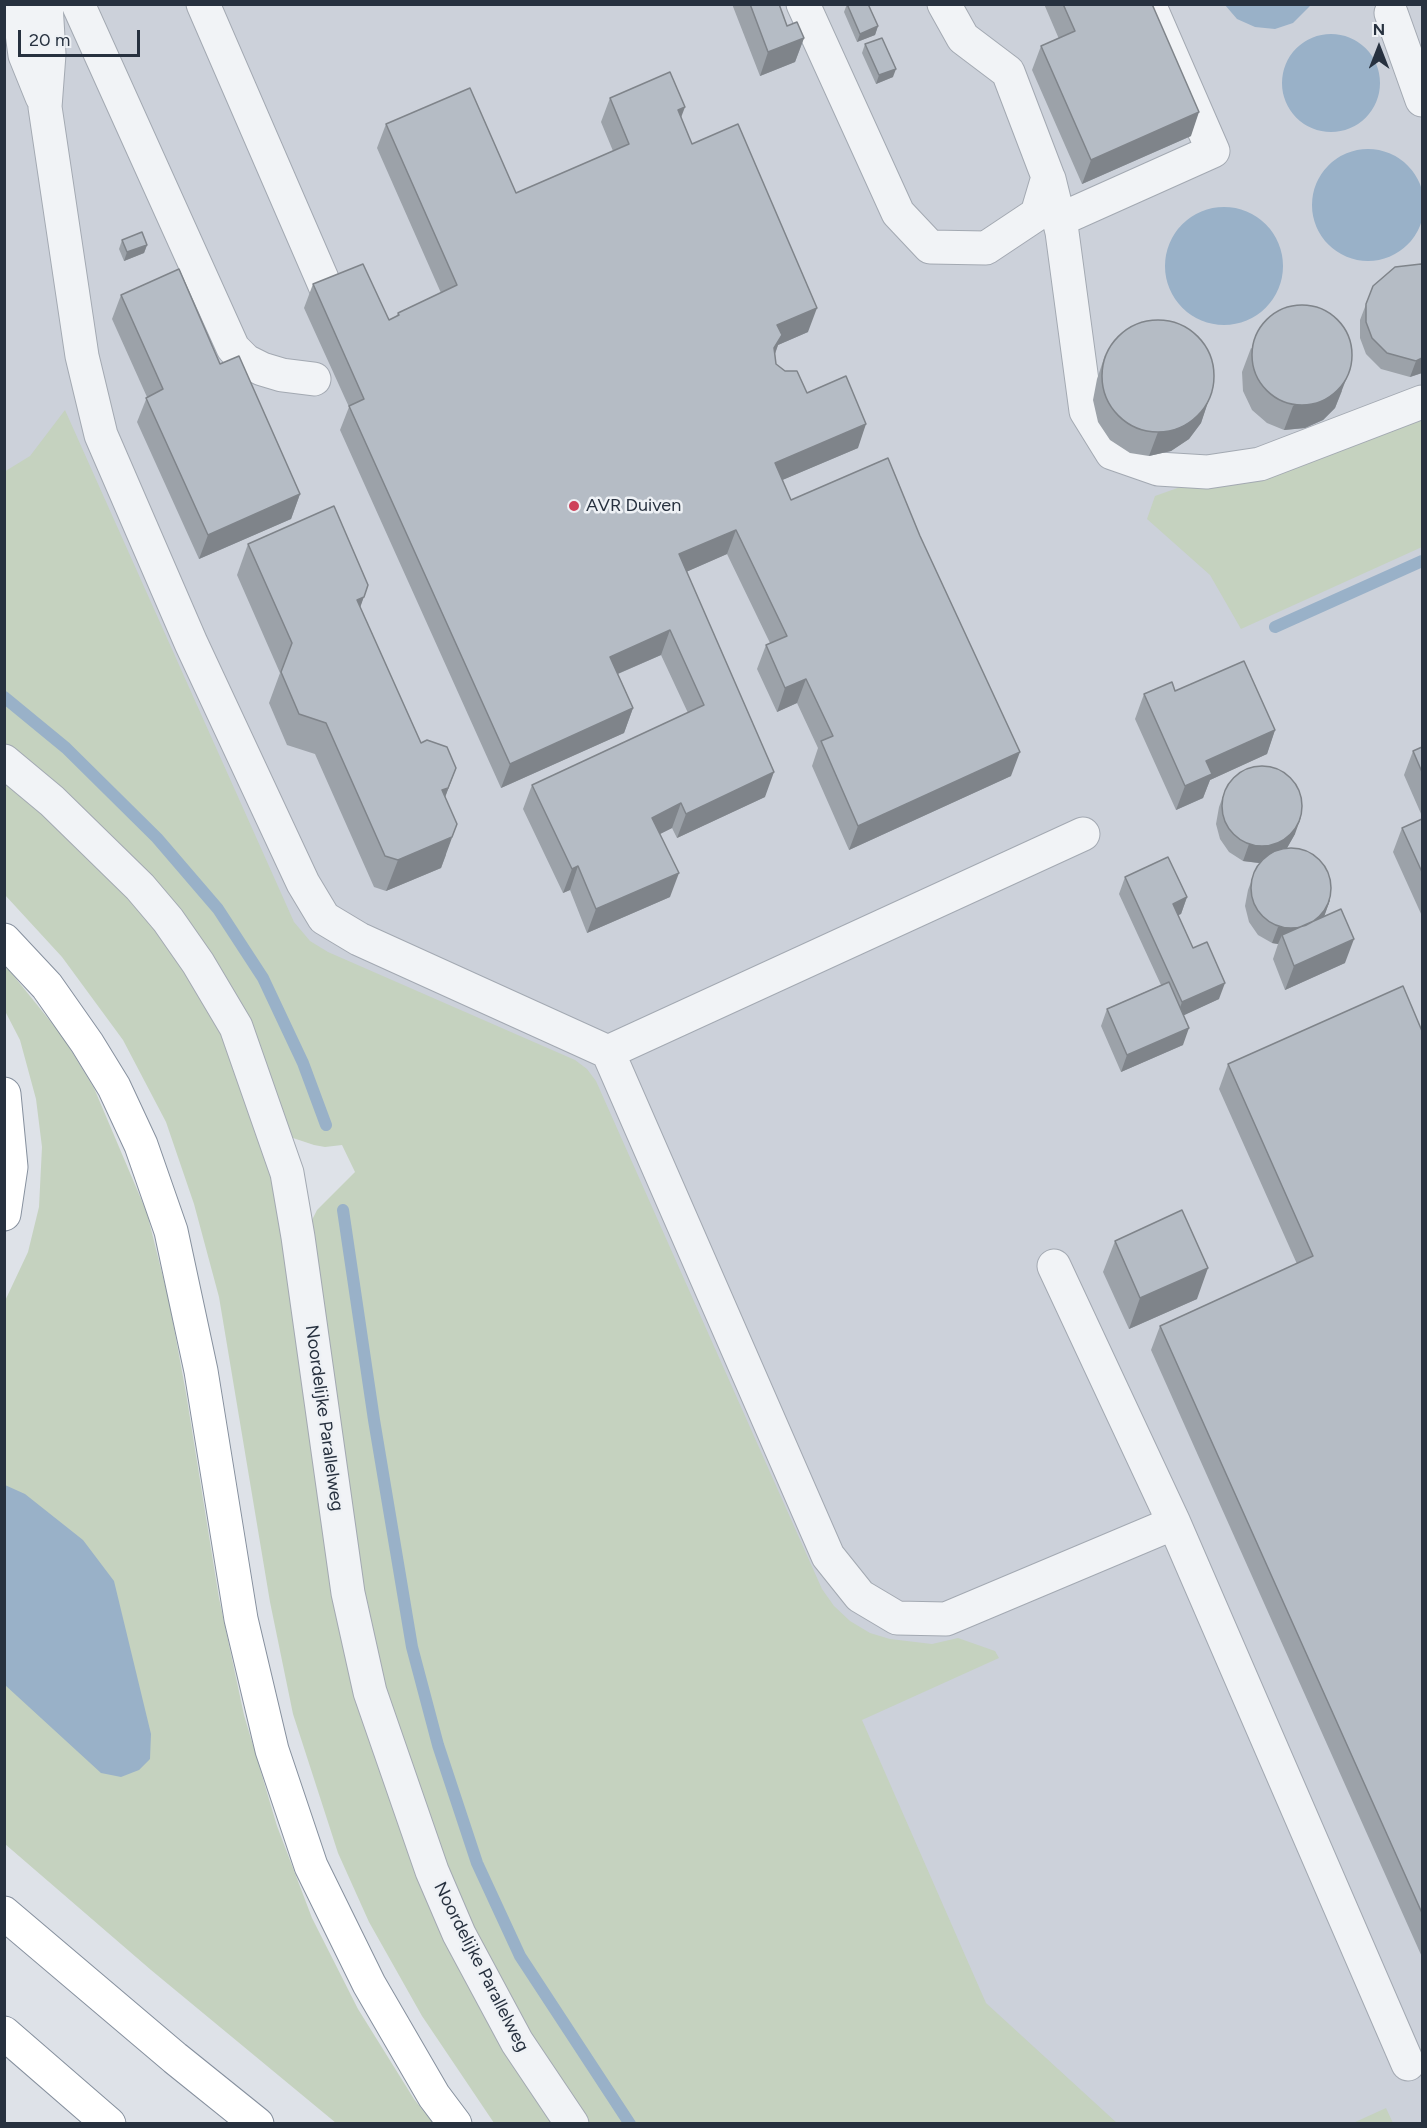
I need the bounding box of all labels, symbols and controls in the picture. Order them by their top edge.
scale bar [21,18,142,56]
north arrow [1349,18,1409,78]
text: N [1373,20,1385,39]
text: 20 m [29,29,70,51]
place label: AVR Duiven [586,495,681,517]
marker: AVR Duiven [567,499,581,513]
street label: Noordelijke Parallelweg [300,1324,348,1512]
street label: Noordelijke Parallelweg [429,1878,533,2056]

